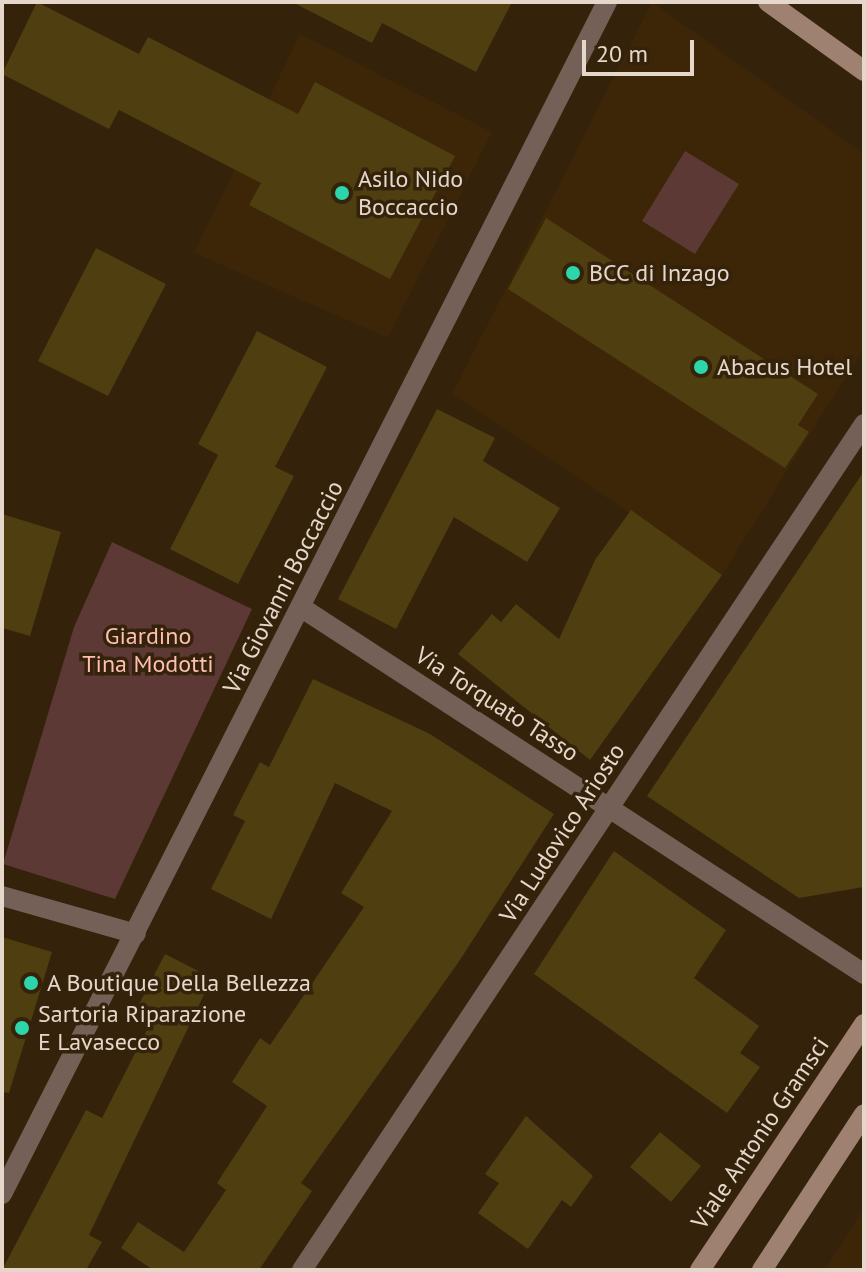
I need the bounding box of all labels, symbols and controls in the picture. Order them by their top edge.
scale bar [586,24,698,74]
text: 20 m [596,38,648,69]
place label: Asilo Nido Boccaccio [358,165,463,221]
marker: Asilo Nido Boccaccio [333,184,351,202]
place label: BCC di Inzago [589,259,730,287]
marker: BCC di Inzago [564,264,582,282]
place label: Abacus Hotel [717,353,852,381]
marker: Abacus Hotel [692,358,710,376]
street label: Via Giovanni Boccaccio [217,476,349,698]
park label: Giardino Tina Modotti [82,622,214,678]
street label: Via Torquato Tasso [409,640,585,768]
street label: Via Ludovico Ariosto [493,738,631,928]
place label: A Boutique Della Bellezza [47,969,312,997]
marker: A Boutique Della Bellezza [22,974,40,992]
place label: Sartoria Riparazione E Lavasecco [38,1000,246,1056]
marker: Sartoria Riparazione E Lavasecco [13,1019,31,1037]
street label: Viale Antonio Gramsci [685,1031,835,1235]

